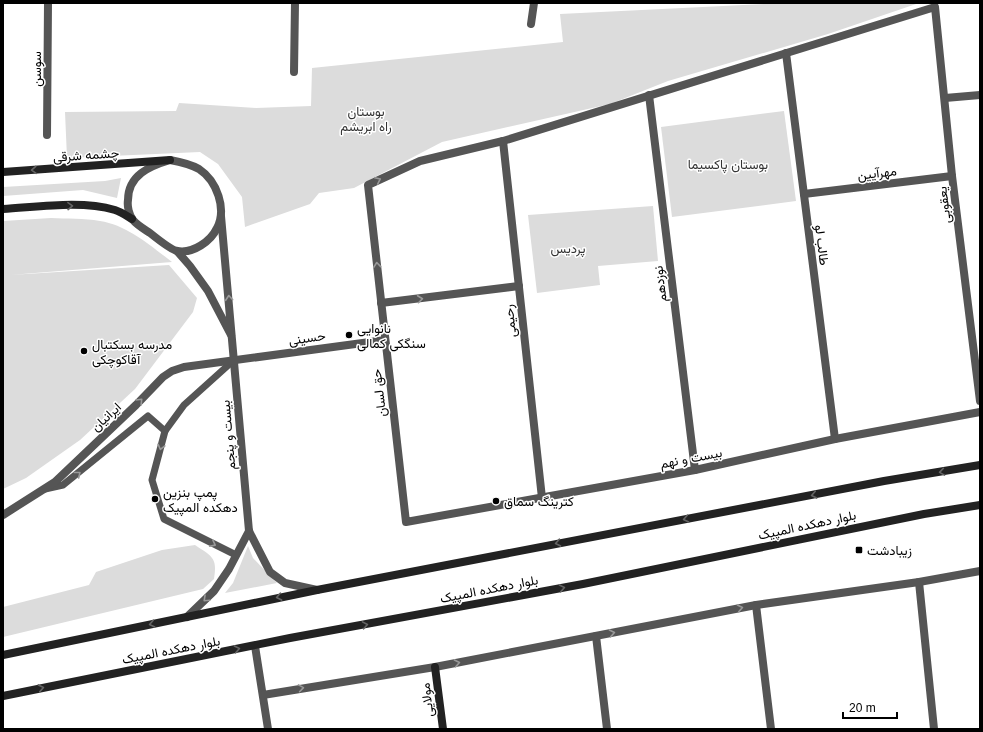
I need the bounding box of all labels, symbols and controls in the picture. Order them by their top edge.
street label: سوسن [29,51,45,87]
park label: بوستان راه ابریشم [340,104,392,135]
street label: چشمه شرقی [52,145,120,167]
park label: بوستان پاکسیما [688,157,768,174]
street label: مهرآیین [856,163,898,184]
one-way arrow [31,166,37,175]
one-way arrow [374,177,382,185]
street label: یعقوبی [934,185,955,224]
one-way arrow [67,202,73,210]
street label: طالب لو [811,224,832,266]
park label: پردیس [551,241,585,258]
one-way arrow [372,262,381,268]
street label: نوزدهم [650,265,671,303]
one-way arrow [416,294,423,303]
one-way arrow [224,295,233,301]
street label: رحیمی [501,304,520,338]
place label: نانوایی سنگکی کمالی [357,321,426,352]
street label: حسینی [288,328,327,349]
marker: نانوایی سنگکی کمالی [344,330,354,340]
place label: مدرسه بسکتبال آقاکوچکی [92,337,172,369]
marker: مدرسه بسکتبال آقاکوچکی [79,346,89,356]
street label: حق لسان [369,368,390,418]
one-way arrow [135,398,143,406]
street label: ایرانیان [88,399,125,435]
street label: بیست و پنجم [217,399,241,471]
one-way arrow [157,444,165,450]
street label: بیست و نهم [659,445,724,472]
one-way arrow [938,467,945,476]
one-way arrow [73,471,80,478]
place label: پمپ بنزین دهکده المپیک [163,485,238,517]
one-way arrow [810,490,817,498]
marker: پمپ بنزین دهکده المپیک [150,494,160,504]
place label: کترینگ سماق [504,494,574,510]
marker: کترینگ سماق [491,496,501,506]
street label: بلوار دهکده المپیک [757,507,858,545]
one-way arrow [683,514,689,523]
one-way arrow [555,538,561,547]
one-way arrow [209,539,216,547]
place label: زیبادشت [867,543,912,559]
marker: زیبادشت [854,545,864,555]
street label: بلوار دهکده المپیک [439,572,540,608]
one-way arrow [559,584,565,593]
one-way arrow [276,593,282,601]
one-way arrow [203,594,211,602]
one-way arrow [737,604,743,613]
one-way arrow [149,619,155,628]
one-way arrow [362,621,368,629]
one-way arrow [609,629,615,637]
street label: بلوار دهکده المپیک [121,633,222,669]
one-way arrow [234,646,241,654]
one-way arrow [454,659,460,668]
street label: مولایی [417,682,438,718]
one-way arrow [38,685,44,693]
one-way arrow [298,685,304,693]
scale bar [843,694,897,720]
text: 20 m [849,701,876,715]

